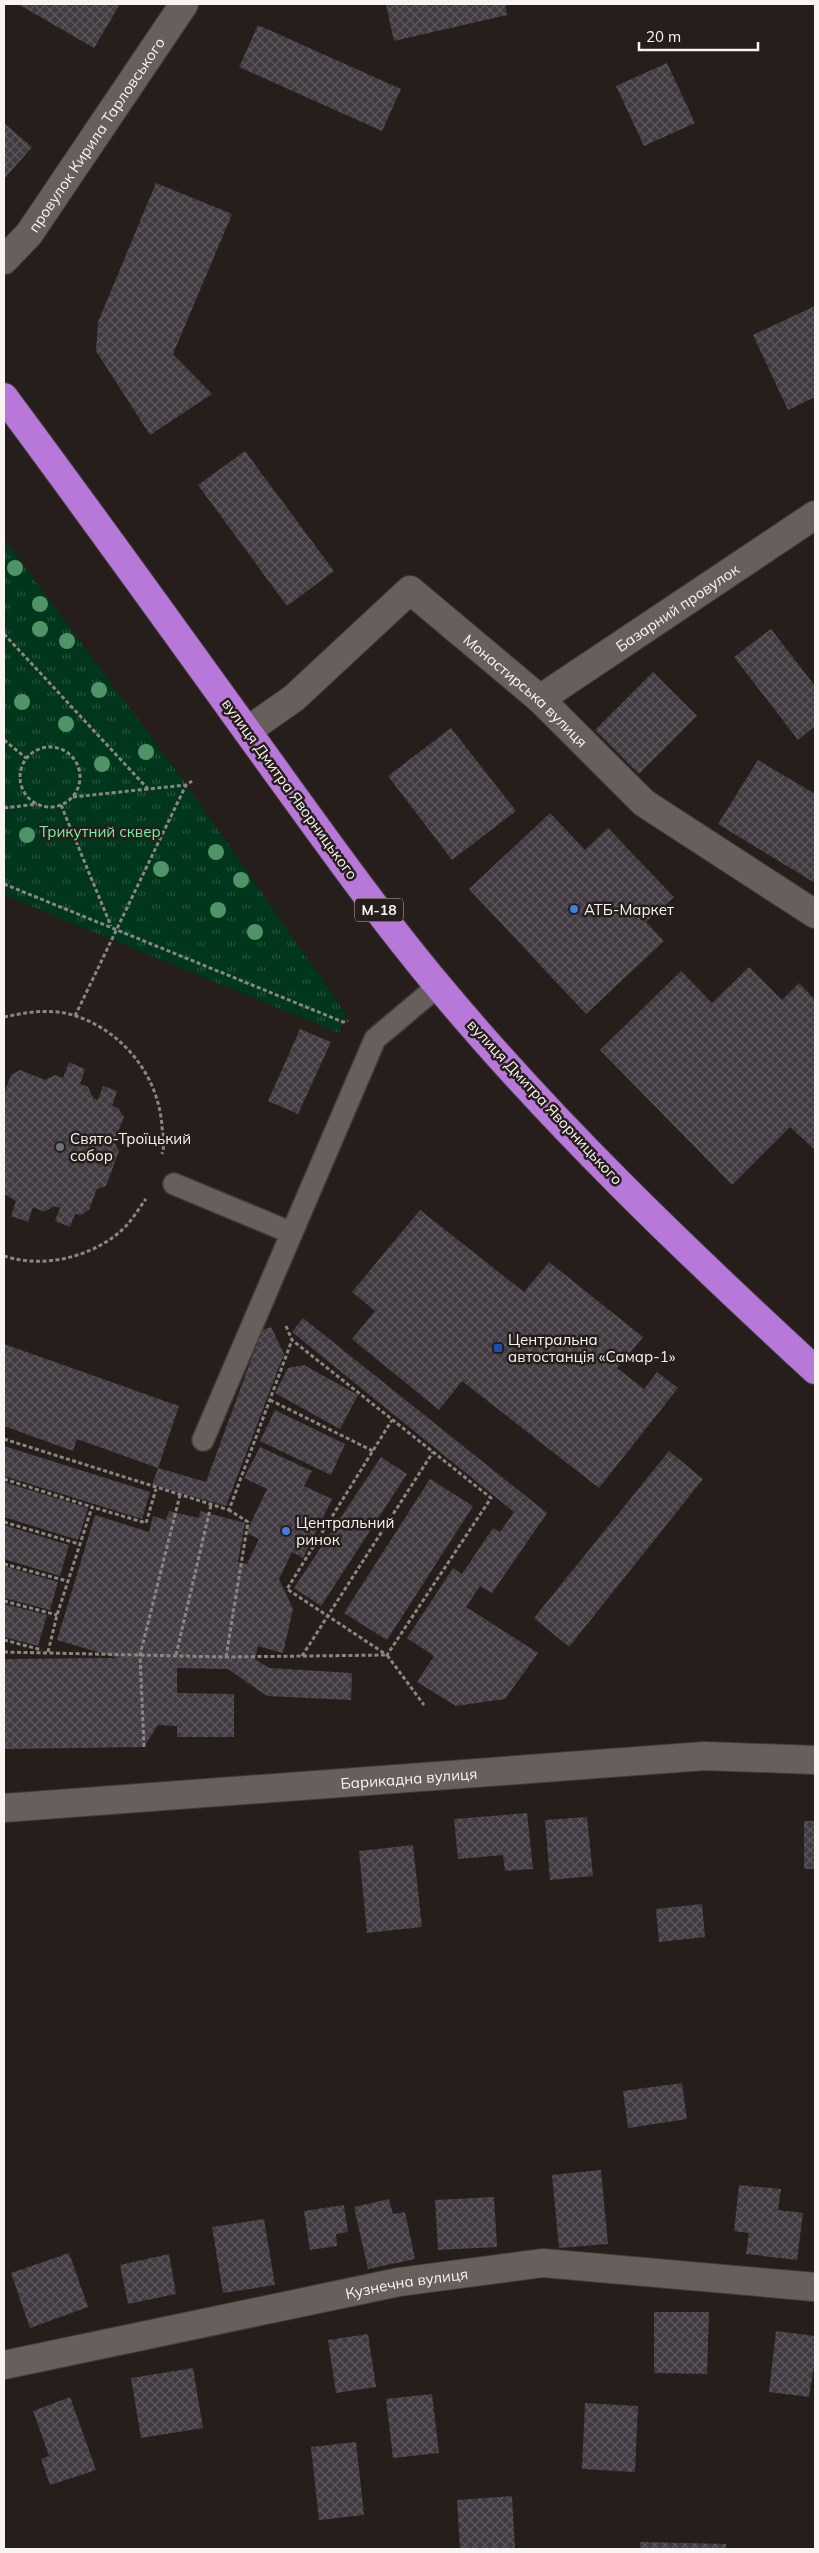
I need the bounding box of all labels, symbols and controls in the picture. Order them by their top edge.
scale bar [639,20,758,52]
text: 20 m [646,27,681,46]
street label: провулок Кирила Тарловського [24,33,169,236]
street label: Базарний провулок [612,559,743,655]
street label: Монастирська вулиця [460,630,592,751]
street label: вулиця Дмитра Яворницького [218,695,362,883]
park label: Трикутний сквер [39,822,161,841]
road number: М-18 [355,898,403,922]
place label: АТБ-Маркет [584,900,674,919]
marker: АТБ-Маркет [568,903,580,915]
street label: вулиця Дмитра Яворницького [463,1015,627,1189]
place label: Свято-Троїцький собор [70,1129,191,1165]
marker: Свято-Троїцький собор [54,1141,66,1153]
place label: Центральна автостанція «Самар-1» [508,1330,676,1366]
marker: Центральна автостанція «Самар-1» [492,1342,504,1354]
place label: Центральний ринок [296,1513,394,1549]
marker: Центральний ринок [280,1525,292,1537]
street label: Барикадна вулиця [340,1763,478,1793]
street label: Кузнечна вулиця [343,2263,469,2303]

